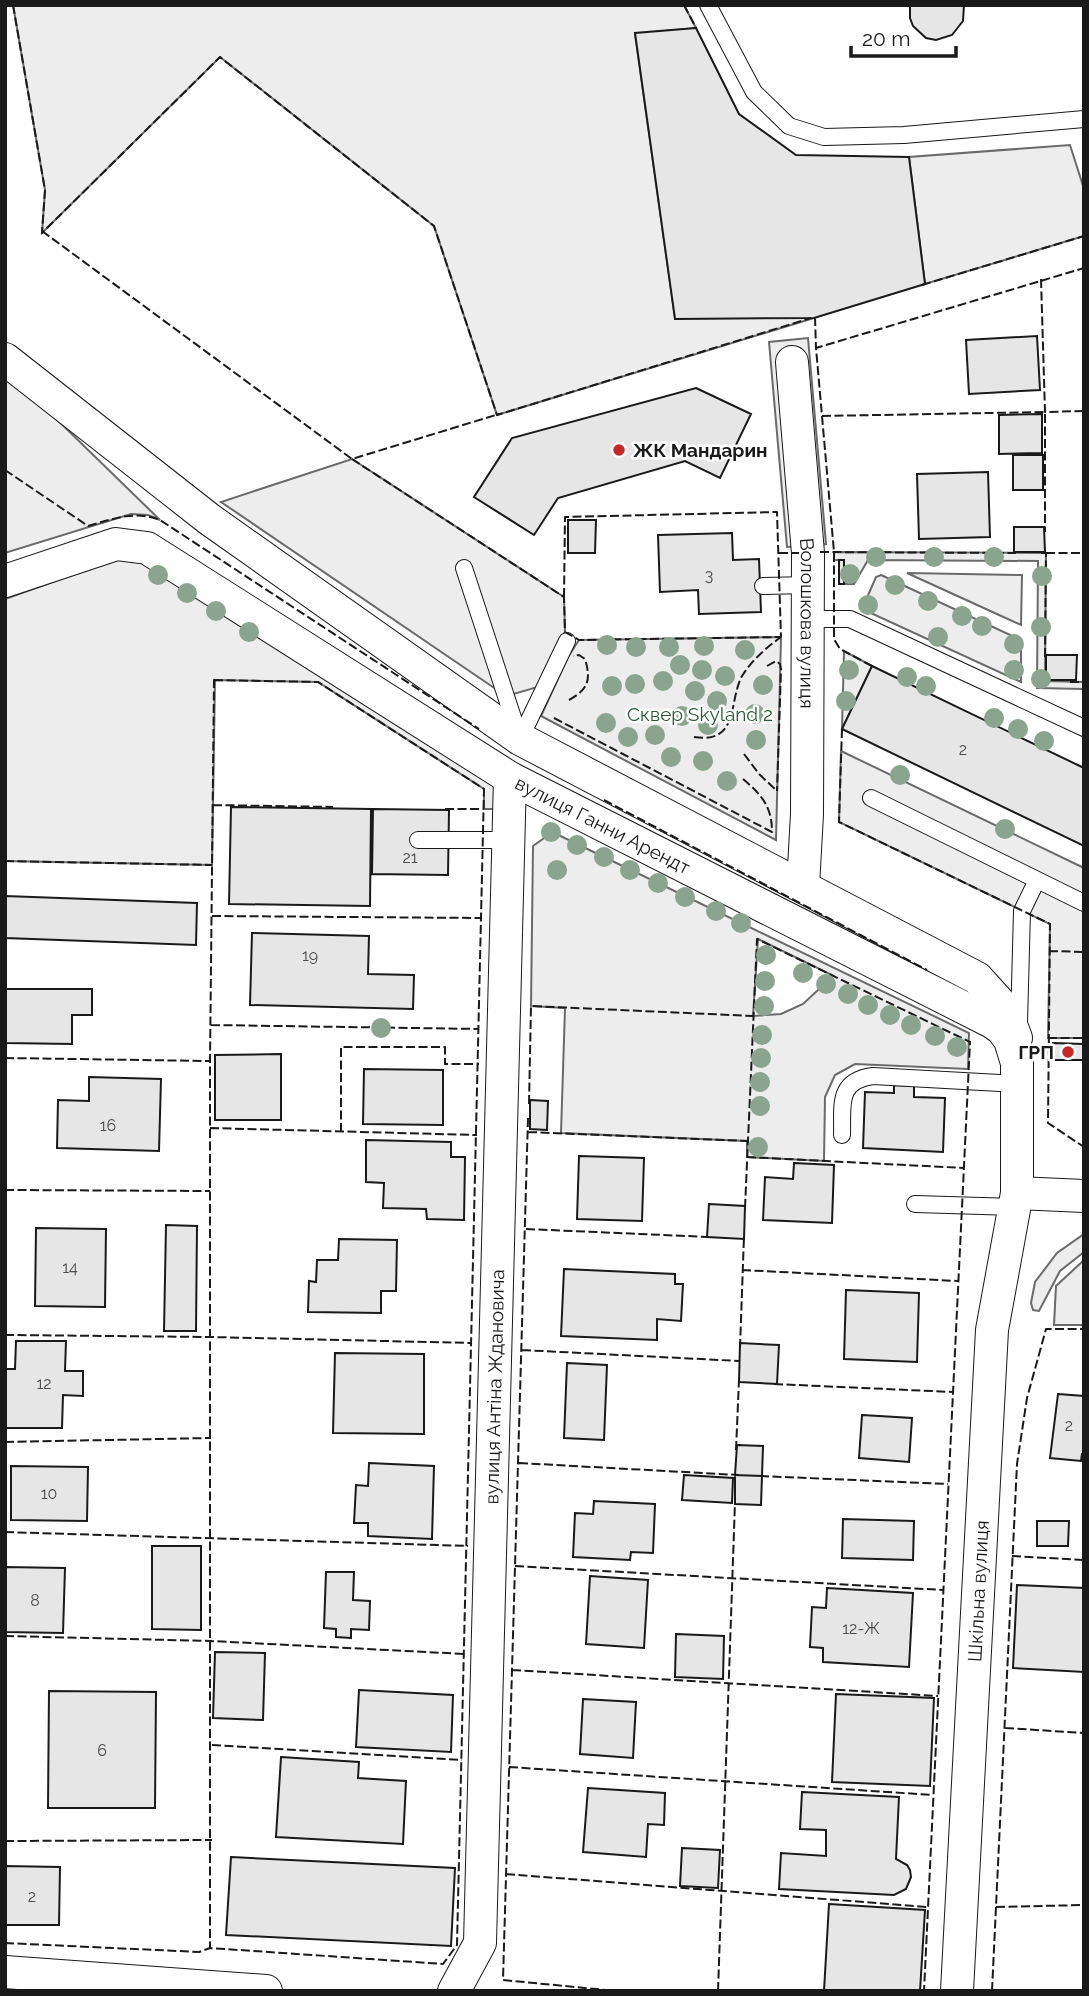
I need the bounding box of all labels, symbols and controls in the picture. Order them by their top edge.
scale bar [851,14,956,58]
text: 20 m [862,26,910,51]
place label: ЖК Мандарин [633,439,768,461]
marker: ЖК Мандарин [611,442,627,458]
street label: Волошкова вулиця [796,537,819,709]
house number: 3 [705,566,713,585]
park label: Сквер Skyland 2 [627,703,773,725]
house number: 2 [959,740,967,759]
street label: вулиця Ганни Арендт [512,772,694,878]
house number: 21 [402,848,418,867]
house number: 19 [302,946,318,965]
place label: ГРП [1018,1041,1054,1063]
marker: ГРП [1060,1044,1076,1060]
house number: 16 [100,1116,116,1135]
house number: 14 [62,1258,78,1277]
street label: вулиця Антіна Ждановича [480,1269,508,1505]
house number: 12 [36,1374,52,1393]
house number: 2 [1065,1416,1073,1435]
house number: 10 [41,1484,57,1503]
street label: Шкільна вулиця [963,1520,993,1662]
house number: 8 [30,1591,40,1610]
house number: 12-Ж [842,1619,880,1638]
house number: 6 [97,1741,107,1760]
house number: 2 [28,1887,36,1906]

